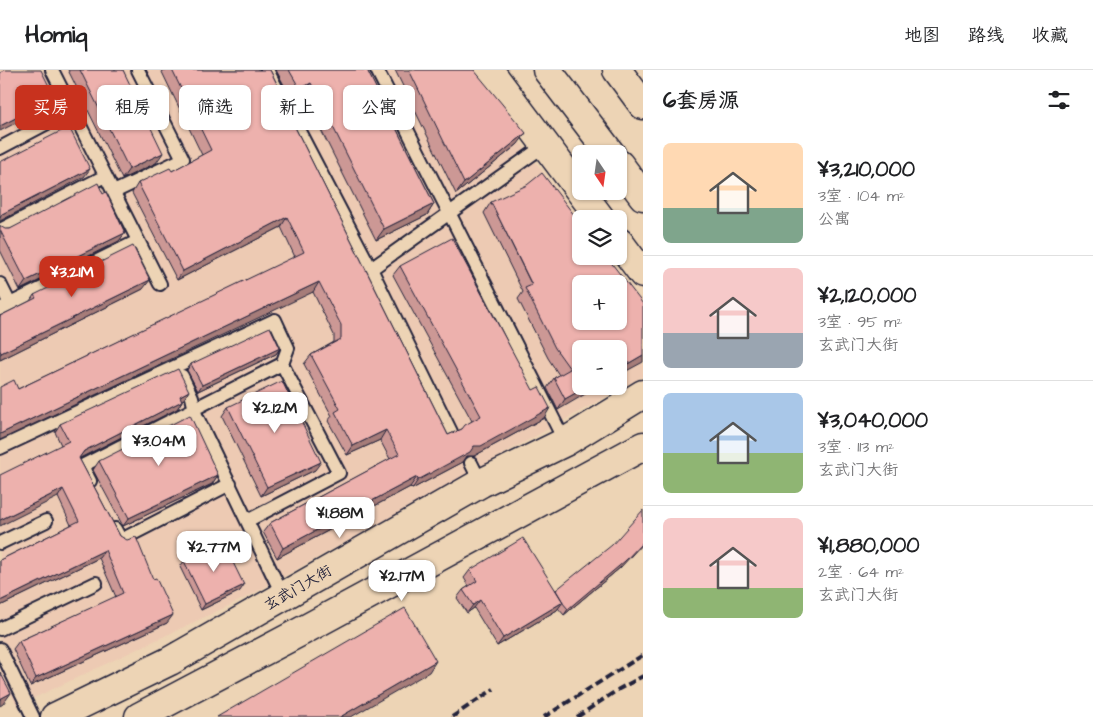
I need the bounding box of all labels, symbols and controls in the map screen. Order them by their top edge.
text: Homiq [25,18,88,52]
text: 地图 [904,23,940,48]
text: 路线 [968,23,1004,48]
text: 收藏 [1032,23,1068,48]
chip: 买房 [15,85,87,130]
chip: 租房 [97,85,169,130]
chip: 筛选 [179,85,251,130]
chip: 新上 [261,85,333,130]
chip: 公寓 [343,85,415,130]
text: 6套房源 [663,86,739,115]
icon: filters [1045,86,1073,114]
north arrow [572,145,628,200]
map controls [572,145,627,395]
text: ¥3,210,000 [818,155,915,184]
icon: home [703,163,763,223]
text: 3室 · 104 m² [818,185,905,207]
text: 公寓 [818,208,850,230]
button: layers [572,210,627,265]
pin: ¥3.21M [31,256,113,298]
text: ¥3.21M [50,261,94,283]
button: + [572,275,627,330]
text: ¥2,120,000 [818,281,916,310]
icon: home [703,288,763,348]
text: 3室 · 95 m² [818,311,903,333]
text: 玄武门大街 [818,334,898,356]
button: − [572,340,627,395]
pin: ¥2.12M [234,392,316,434]
text: ¥2.12M [253,397,297,419]
text: ¥3,040,000 [818,406,928,435]
icon: home [703,413,763,473]
pin: ¥3.04M [118,424,200,467]
text: ¥3.04M [132,430,186,452]
text: 3室 · 113 m² [818,436,894,458]
text: 玄武门大街 [818,459,898,481]
pin: ¥1.88M [299,496,381,539]
text: ¥1.88M [317,502,363,524]
pin: ¥2.77M [173,530,255,573]
text: ¥1,880,000 [818,531,920,560]
text: ¥2.77M [188,536,240,558]
icon: home [703,538,763,598]
street label: 玄武门大街 [260,560,336,616]
pin: ¥2.17M [361,560,443,602]
text: 2室 · 64 m² [818,561,904,583]
text: ¥2.17M [379,565,425,587]
text: 玄武门大街 [818,584,898,606]

